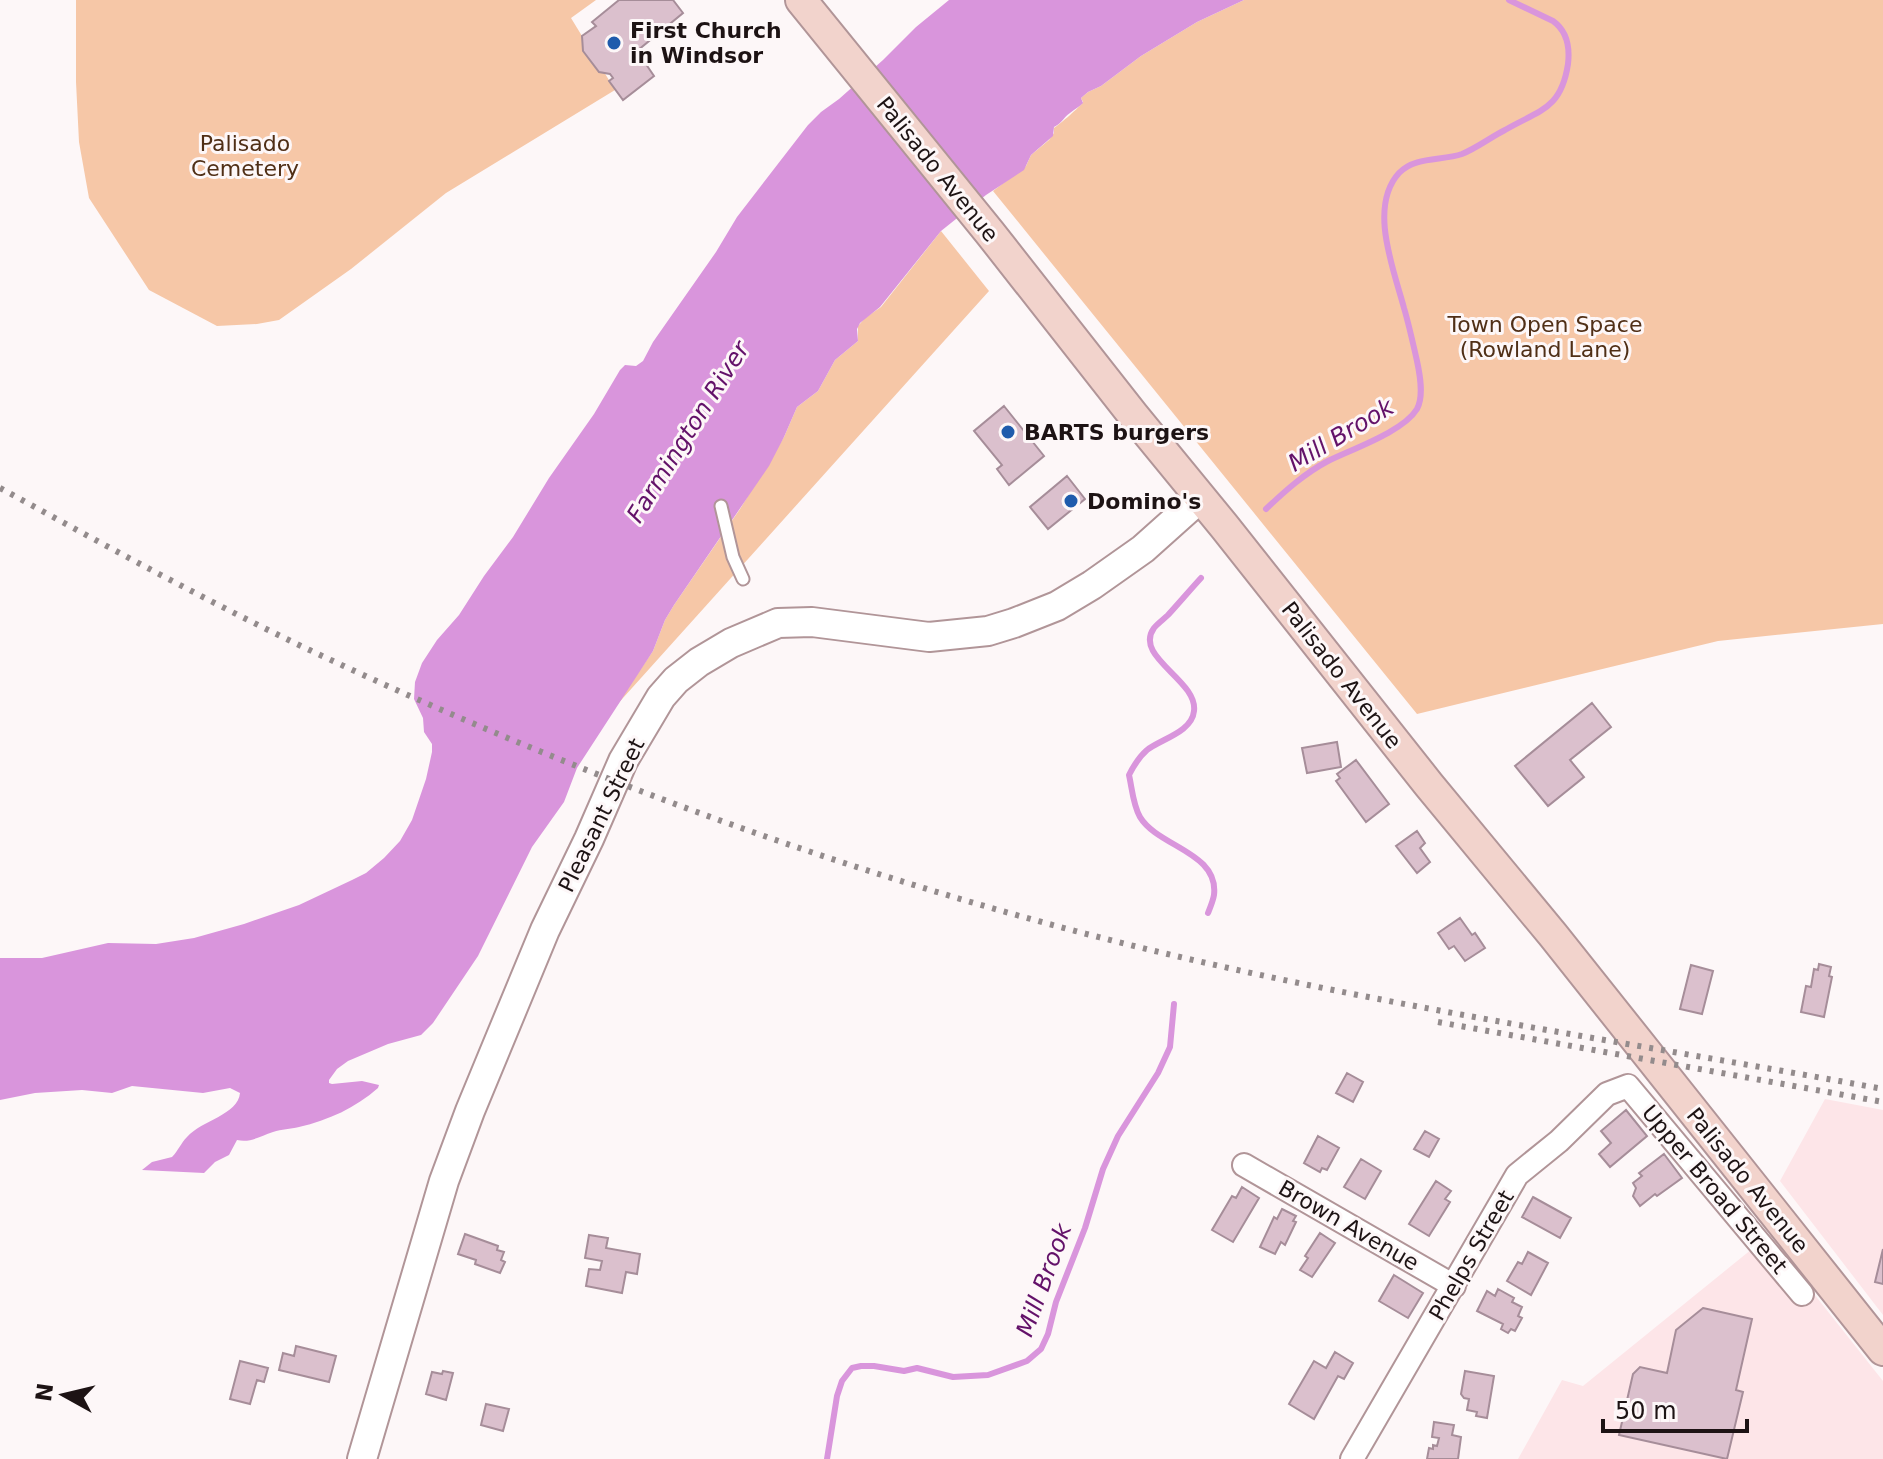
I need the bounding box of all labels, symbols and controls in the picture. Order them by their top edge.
place label: First Church in Windsor [630,18,782,68]
marker: First Church in Windsor [605,34,623,52]
street label: Palisado Avenue [872,92,1004,247]
park label: Palisado Cemetery [191,131,299,181]
park label: Town Open Space (Rowland Lane) [1447,312,1642,362]
water label: Farmington River [621,335,756,528]
water label: Mill Brook [1283,392,1400,477]
place label: BARTS burgers [1024,420,1209,445]
marker: BARTS burgers [999,423,1017,441]
place label: Domino's [1087,489,1201,514]
marker: Domino's [1062,492,1080,510]
street label: Palisado Avenue [1277,597,1407,754]
street label: Pleasant Street [553,734,650,896]
street label: Upper Broad Street [1637,1100,1793,1279]
street label: Palisado Avenue [1682,1103,1814,1258]
street label: Brown Avenue [1274,1175,1423,1276]
street label: Phelps Street [1424,1185,1519,1325]
water label: Mill Brook [1011,1219,1078,1340]
north arrow [24,1355,104,1435]
text: N [31,1381,58,1403]
scale bar [1603,1383,1747,1433]
text: 50 m [1615,1397,1677,1425]

